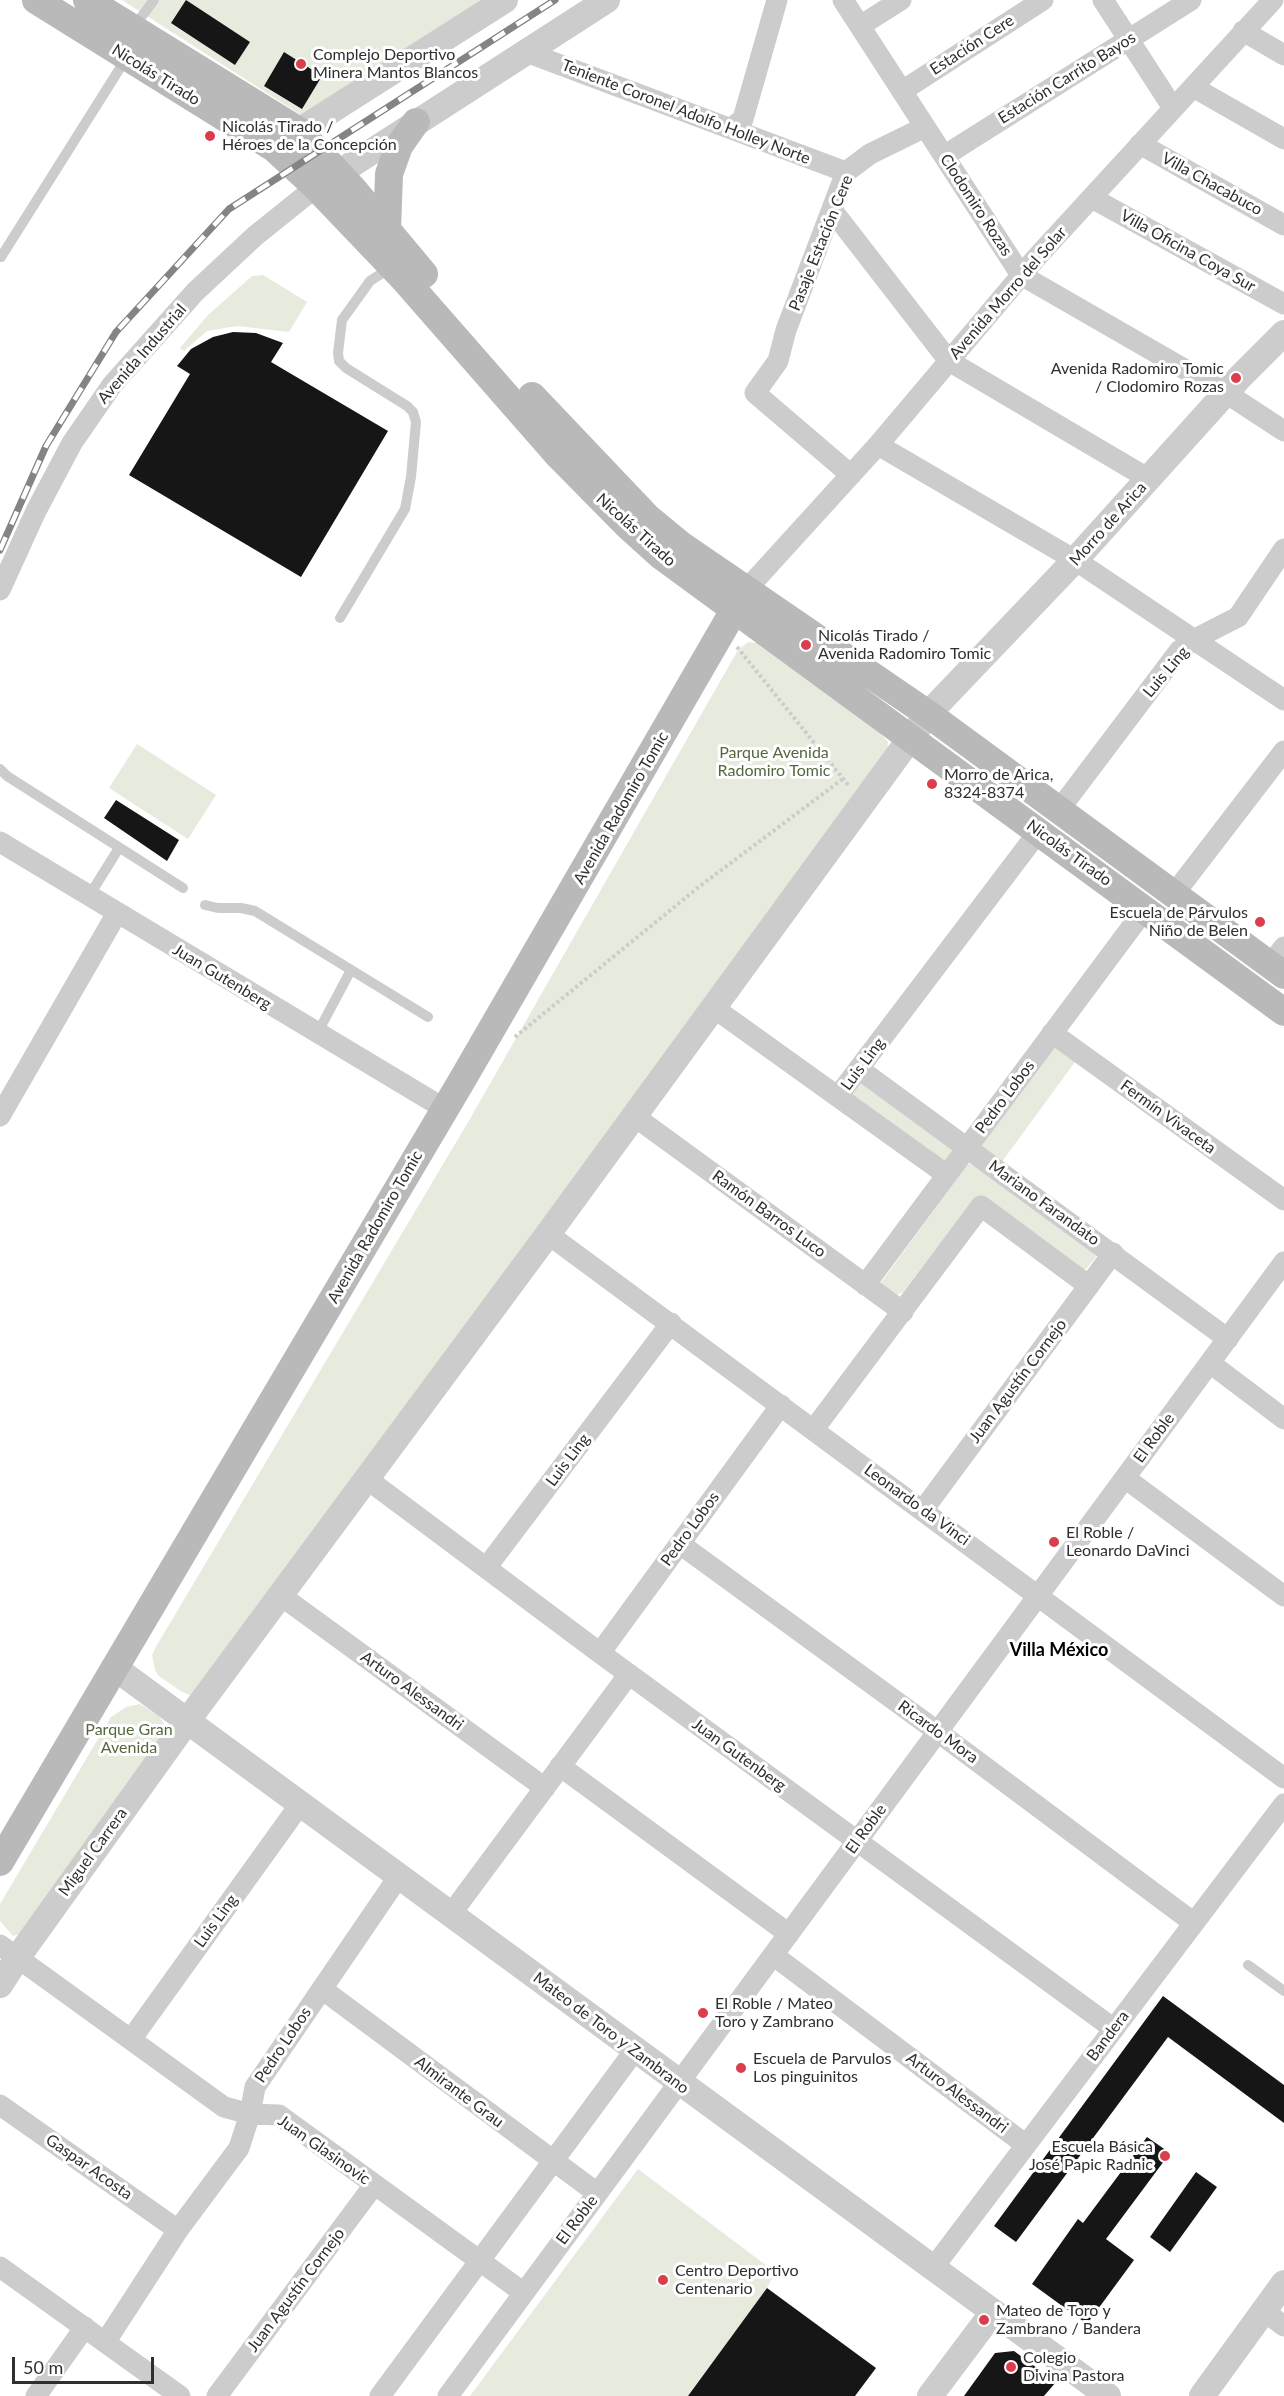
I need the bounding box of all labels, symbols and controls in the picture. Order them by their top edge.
street label: Estación Cere [926,11,1018,79]
street label: Estación Carrito Bayos [995,28,1139,128]
street label: Nicolás Tirado [108,40,204,110]
place label: Complejo Deportivo Minera Mantos Blancos [313,45,478,83]
street label: Teniente Coronel Adolfo Holley Norte [559,56,813,168]
marker: Complejo Deportivo Minera Mantos Blancos [294,57,308,71]
place label: Nicolás Tirado / Héroes de la Concepción [222,117,397,155]
marker: Nicolás Tirado / Héroes de la Concepción [203,129,217,143]
street label: Villa Chacabuco [1158,148,1266,220]
street label: Clodomiro Rozas [936,150,1016,260]
street label: Pasaje Estación Cere [785,172,857,314]
street label: Villa Oficina Coya Sur [1117,206,1259,296]
street label: Avenida Morro del Solar [945,223,1071,363]
street label: Avenida Industrial [94,300,190,408]
place label: Avenida Radomiro Tomic / Clodomiro Rozas [1051,359,1224,397]
marker: Avenida Radomiro Tomic / Clodomiro Rozas [1229,371,1243,385]
street label: Morro de Arica [1065,478,1151,570]
street label: Nicolás Tirado [592,489,680,571]
place label: Nicolás Tirado / Avenida Radomiro Tomic [818,626,991,664]
marker: Nicolás Tirado / Avenida Radomiro Tomic [799,638,813,652]
street label: Luis Ling [1139,643,1193,701]
street label: Avenida Radomiro Tomic [569,728,673,888]
park label: Parque Avenida Radomiro Tomic [718,743,830,781]
place label: Morro de Arica, 8324-8374 [944,765,1053,803]
marker: Morro de Arica, 8324-8374 [925,777,939,791]
street label: Nicolás Tirado [1023,816,1115,890]
place label: Escuela de Párvulos Niño de Belen [1110,903,1248,941]
marker: Escuela de Párvulos Niño de Belen [1253,915,1267,929]
street label: Juan Gutenberg [169,940,275,1014]
street label: Luis Ling [837,1034,889,1094]
street label: Pedro Lobos [971,1057,1039,1137]
street label: Fermín Vivaceta [1117,1076,1219,1158]
street label: Avenida Radomiro Tomic [323,1147,427,1307]
street label: Mariano Farandato [985,1156,1103,1250]
street label: Ramón Barros Luco [708,1166,830,1262]
street label: Juan Agustín Cornejo [965,1315,1071,1447]
street label: El Roble [1130,1409,1178,1467]
street label: Luis Ling [542,1430,594,1490]
street label: Leonardo da Vinci [860,1460,974,1550]
street label: Pedro Lobos [657,1488,723,1570]
place label: El Roble / Leonardo DaVinci [1066,1523,1190,1561]
marker: El Roble / Leonardo DaVinci [1047,1535,1061,1549]
district label: Villa México [1010,1639,1108,1661]
street label: Arturo Alessandri [357,1647,467,1735]
street label: Ricardo Mora [894,1697,982,1767]
street label: Juan Gutenberg [688,1715,790,1795]
park label: Parque Gran Avenida [85,1720,173,1758]
street label: El Roble [842,1800,890,1858]
street label: Miguel Carrera [55,1804,131,1900]
street label: Luis Ling [190,1891,242,1951]
street label: Mateo de Toro y Zambrano [529,1968,693,2098]
place label: El Roble / Mateo Toro y Zambrano [715,1994,834,2032]
street label: Pedro Lobos [251,2004,315,2086]
marker: El Roble / Mateo Toro y Zambrano [696,2006,710,2020]
street label: Bandera [1083,2007,1133,2065]
place label: Escuela de Parvulos Los pinguinitos [753,2049,891,2087]
street label: Arturo Alessandri [902,2049,1012,2137]
street label: Almirante Grau [411,2052,507,2132]
marker: Escuela de Parvulos Los pinguinitos [734,2061,748,2075]
street label: Juan Glasinovic [274,2111,374,2189]
street label: Gaspar Acosta [42,2130,136,2204]
place label: Escuela Básica José Papic Radnic [1029,2137,1153,2175]
marker: Escuela Básica José Papic Radnic [1158,2149,1172,2163]
street label: El Roble [552,2192,602,2248]
street label: Juan Agustín Cornejo [243,2224,349,2356]
place label: Centro Deportivo Centenario [675,2261,799,2299]
marker: Centro Deportivo Centenario [656,2273,670,2287]
place label: Mateo de Toro y Zambrano / Bandera [996,2301,1141,2339]
marker: Mateo de Toro y Zambrano / Bandera [977,2313,991,2327]
scale bar [15,2345,158,2383]
place label: Colegio Divina Pastora [1023,2348,1125,2386]
text: 50 m [23,2356,63,2378]
marker: Colegio Divina Pastora [1004,2360,1018,2374]

